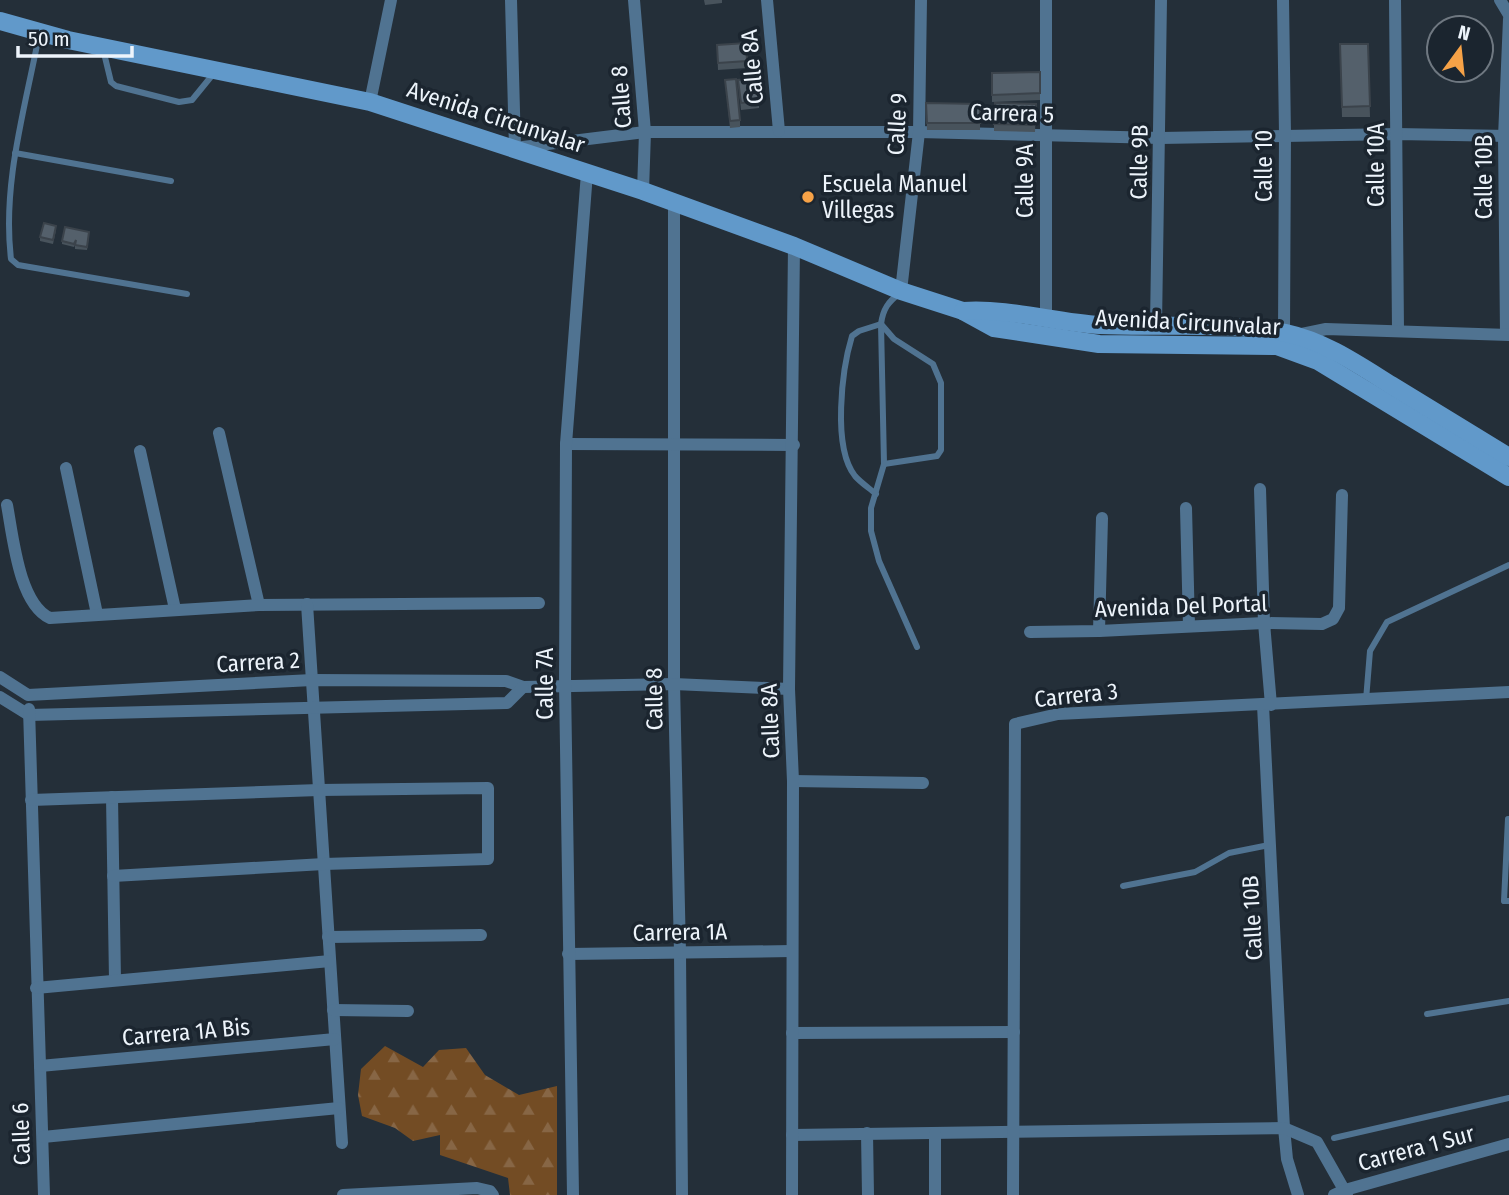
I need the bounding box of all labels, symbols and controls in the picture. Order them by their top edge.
scale bar [18,14,131,58]
north arrow [1425,14,1495,84]
text: N [1456,20,1473,46]
text: 50 m [28,26,70,52]
street label: Calle 8A [735,28,769,106]
street label: Calle 8 [605,65,637,129]
street label: Avenida Circunvalar [404,75,588,159]
street label: Calle 9 [881,92,913,156]
street label: Carrera 5 [970,98,1054,128]
street label: Calle 10A [1362,123,1390,207]
street label: Calle 9B [1124,124,1154,200]
street label: Calle 10 [1250,130,1278,202]
street label: Calle 10B [1470,135,1498,219]
street label: Calle 9A [1011,144,1039,218]
place label: Escuela Manuel Villegas [822,170,967,224]
marker: Escuela Manuel Villegas [800,189,816,205]
street label: Avenida Circunvalar [1095,303,1281,341]
street label: Avenida Del Portal [1094,589,1268,623]
street label: Carrera 2 [216,646,300,678]
street label: Calle 7A [531,648,559,720]
street label: Calle 8 [639,667,669,731]
street label: Carrera 3 [1033,677,1119,713]
street label: Calle 8A [755,683,785,759]
street label: Calle 10B [1236,875,1268,961]
street label: Carrera 1A [632,917,728,947]
street label: Carrera 1A Bis [121,1012,251,1052]
street label: Calle 6 [6,1102,36,1166]
street label: Carrera 1 Sur [1355,1119,1477,1177]

